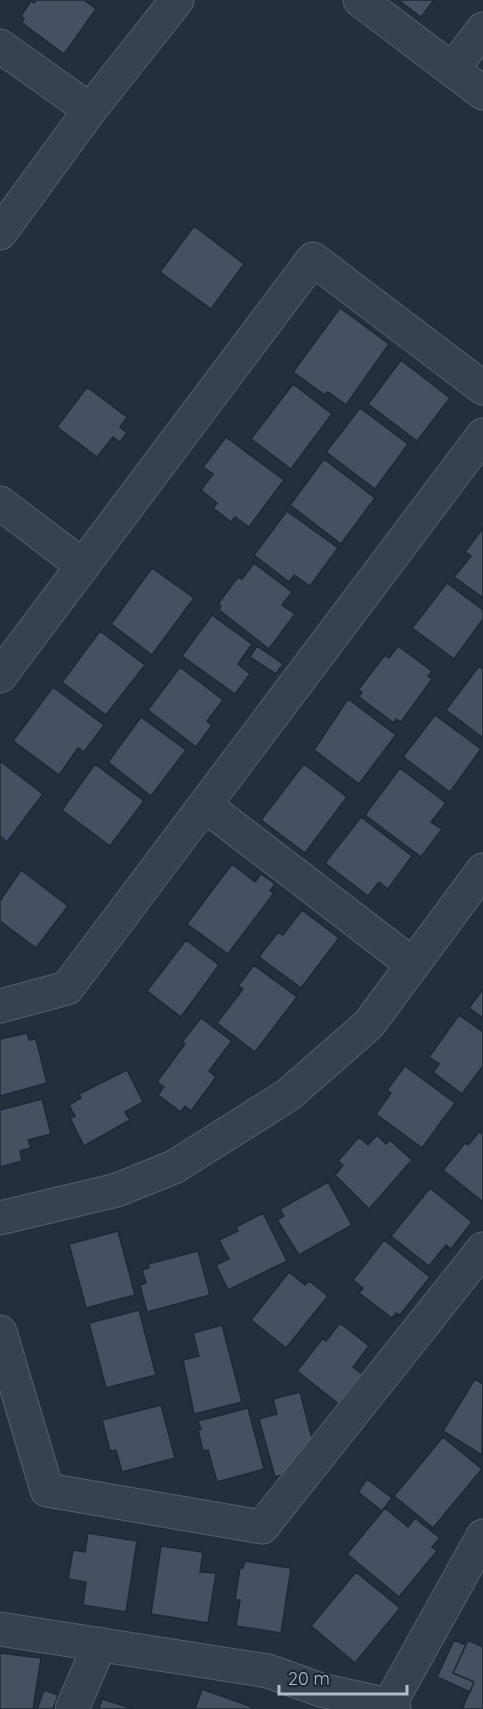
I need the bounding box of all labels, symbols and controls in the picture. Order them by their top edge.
scale bar [279,1658,406,1696]
text: 20 m [288,1667,330,1690]

